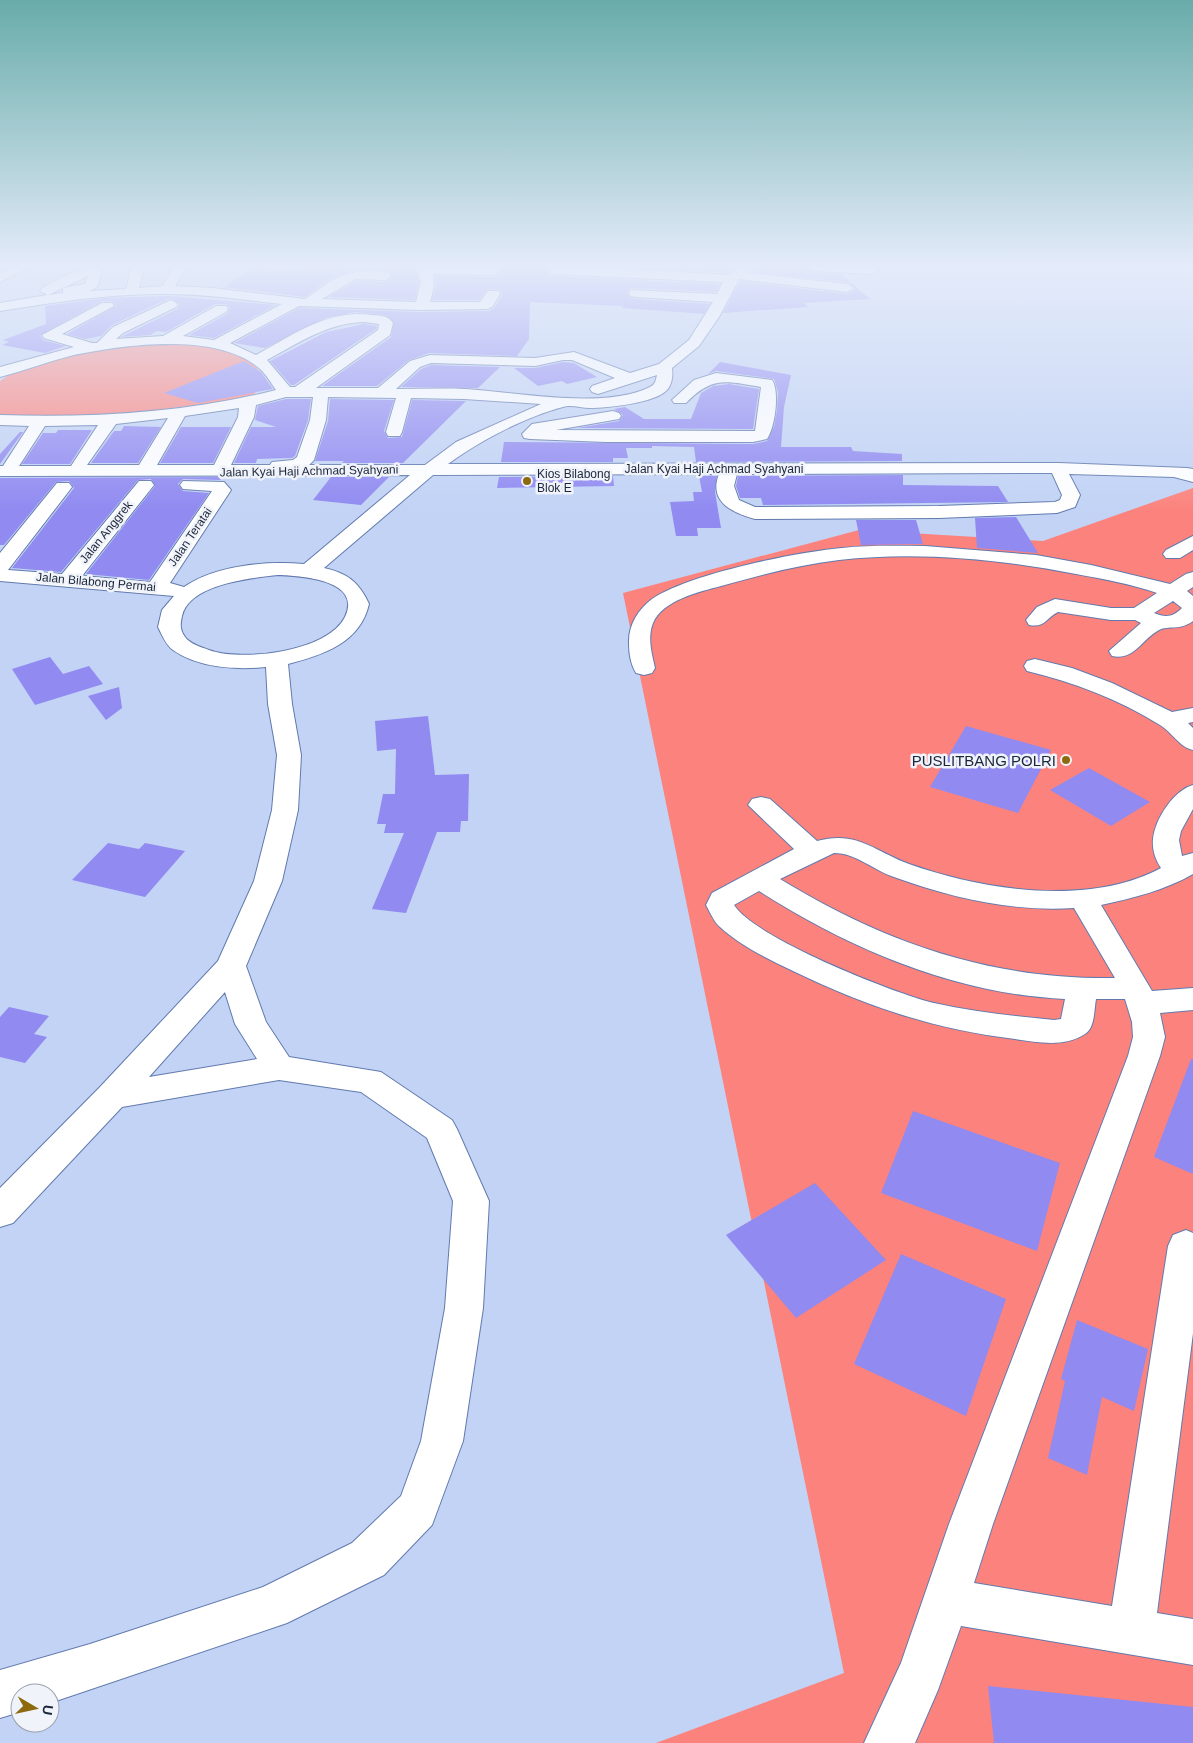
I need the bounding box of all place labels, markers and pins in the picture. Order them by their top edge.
place label: Kios Bilabong Blok E [537,467,610,495]
marker: Kios Bilabong Blok E [521,475,533,487]
place label: PUSLITBANG POLRI [912,752,1056,769]
marker: PUSLITBANG POLRI [1060,754,1072,766]

